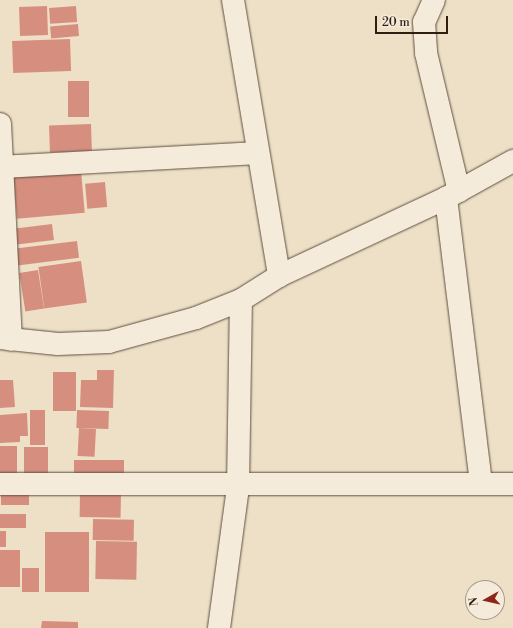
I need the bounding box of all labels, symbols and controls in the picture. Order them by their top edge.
scale bar [377,8,450,34]
text: 20 m [382,15,410,30]
north arrow [465,580,505,620]
text: N [467,596,482,607]

